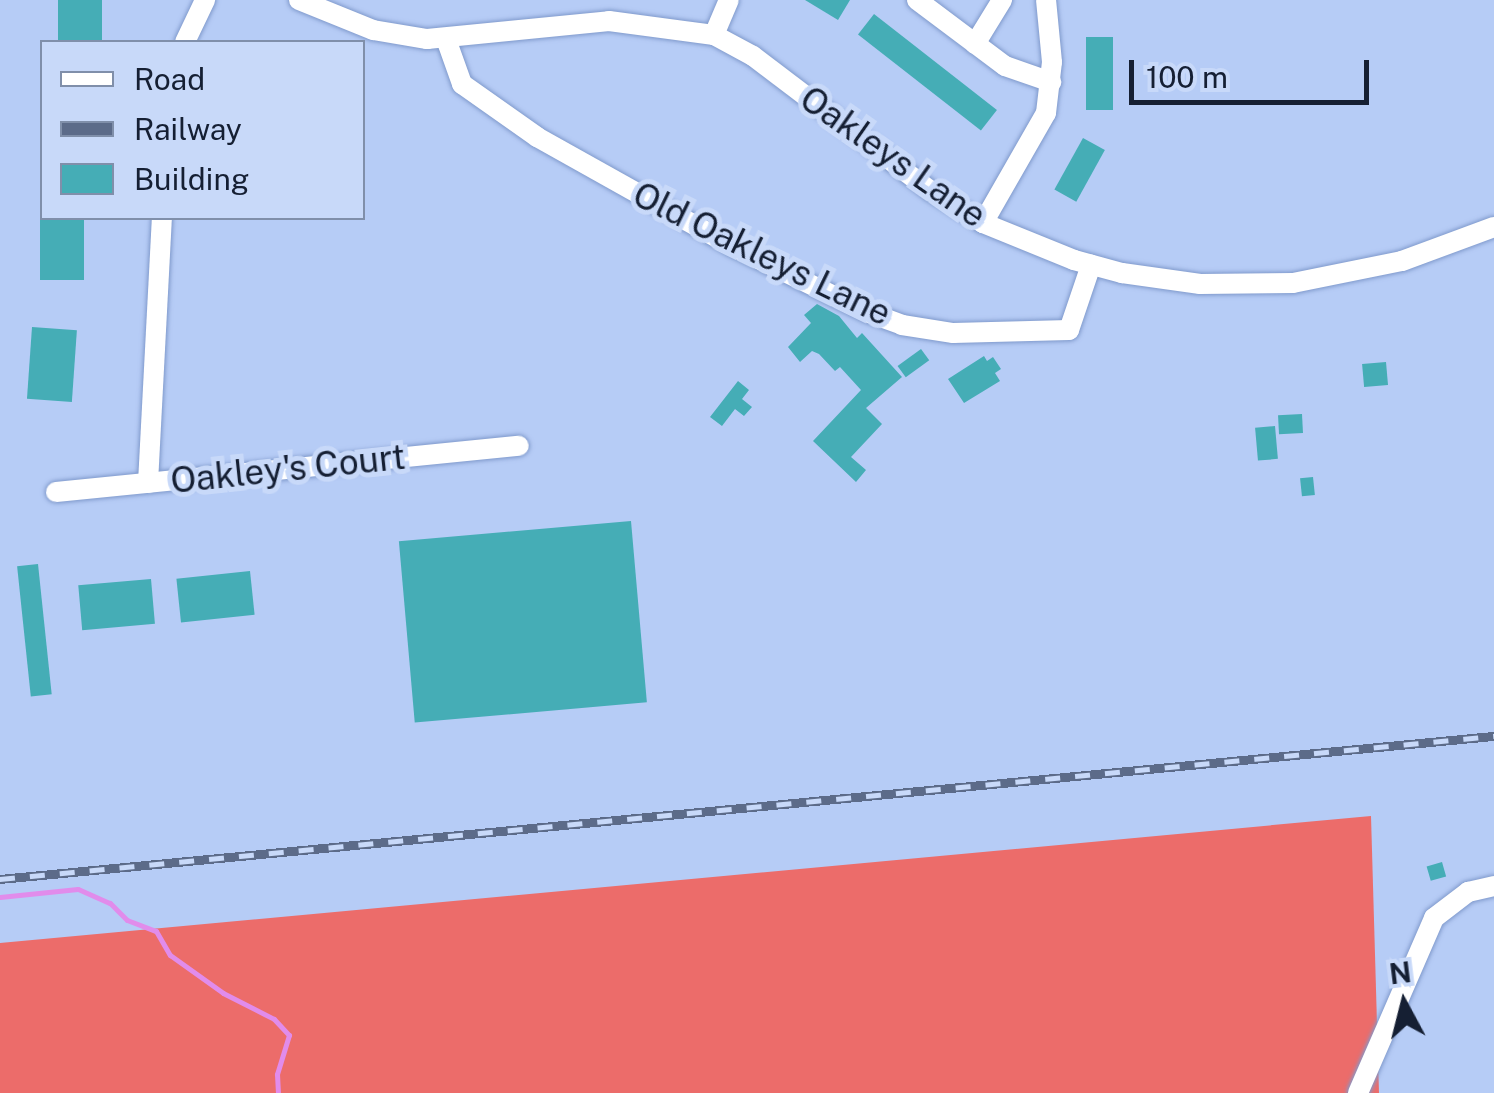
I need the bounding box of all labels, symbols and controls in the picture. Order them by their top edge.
legend [40,40,365,220]
scale bar [1134,40,1374,102]
text: 100 m [1146,59,1228,95]
text: Road [134,61,205,97]
street label: Oakleys Lane [792,77,994,237]
text: Railway [134,111,242,147]
text: Building [134,161,249,197]
street label: Old Oakleys Lane [626,173,898,335]
street label: Oakley's Court [168,436,408,502]
north arrow [1354,953,1454,1053]
text: N [1387,955,1413,990]

